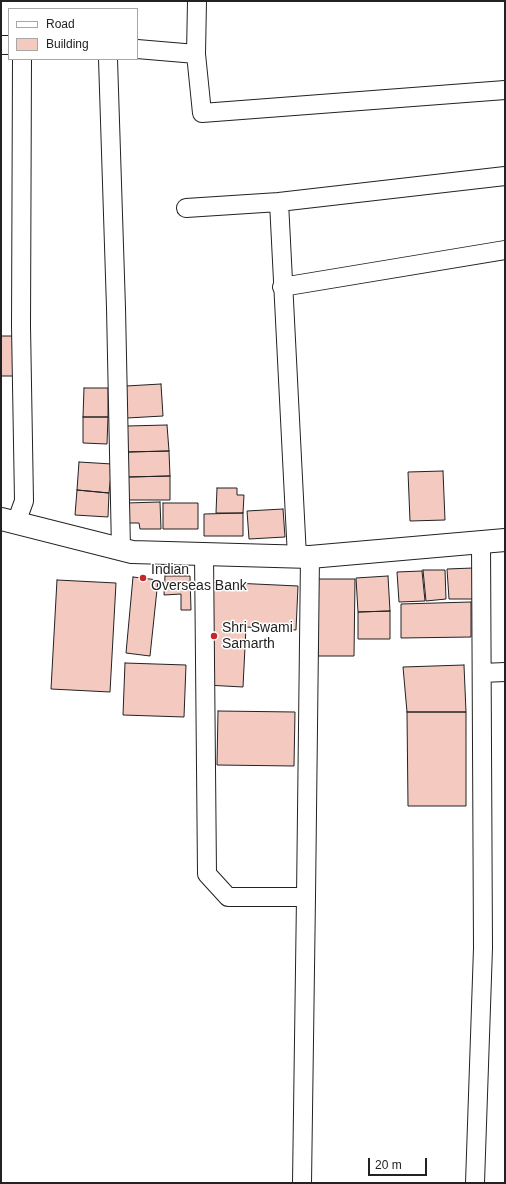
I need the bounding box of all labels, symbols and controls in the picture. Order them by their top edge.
legend [8,8,138,60]
text: Road [46,17,75,31]
text: Building [46,37,89,51]
place label: Indian Overseas Bank [151,562,247,594]
marker: Indian Overseas Bank [138,573,148,583]
place label: Shri Swami Samarth [222,620,293,652]
marker: Shri Swami Samarth [209,631,219,641]
scale bar [370,1150,429,1176]
text: 20 m [375,1158,402,1172]

